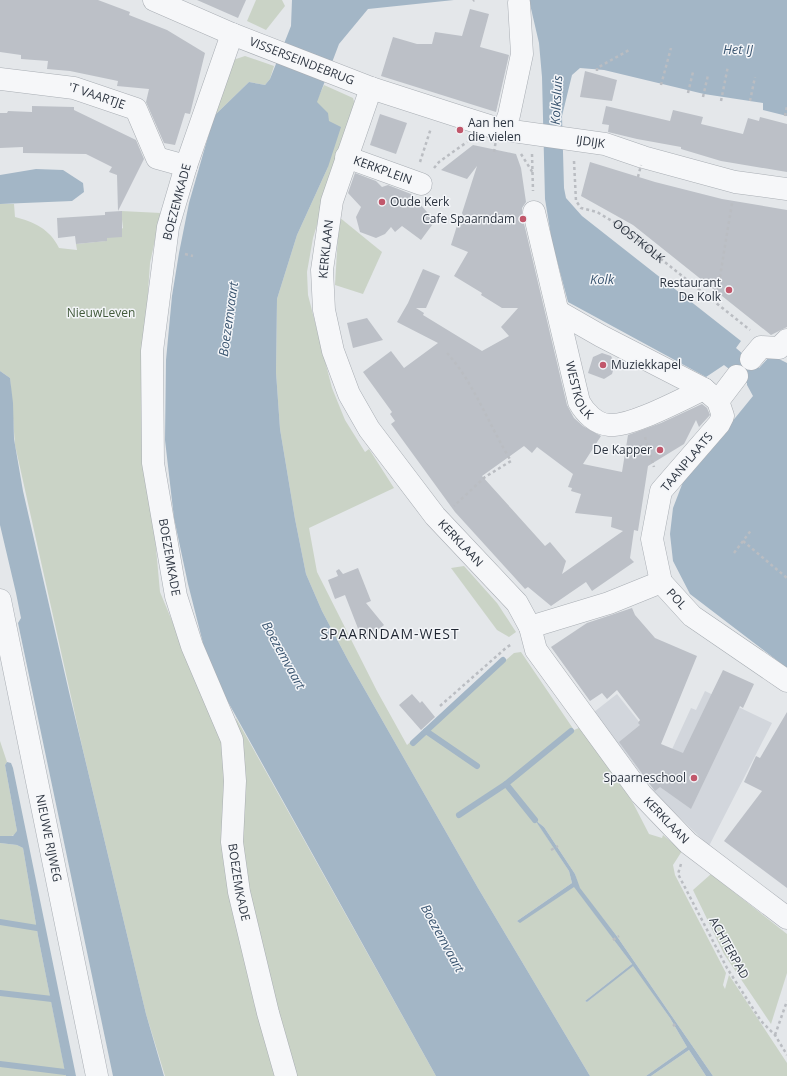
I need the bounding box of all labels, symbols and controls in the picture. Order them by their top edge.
street label: VISSERSEINDEBRUG [247,33,357,89]
water label: Het IJ [723,40,754,58]
water label: Kolksluis [546,74,566,125]
street label: 'T VAARTJE [68,78,128,113]
place label: Aan hen die vielen [468,114,521,145]
marker: Aan hen die vielen [455,125,465,135]
street label: IJDIJK [575,131,607,152]
street label: KERKPLEIN [351,151,415,188]
street label: BOEZEMKADE [158,162,195,242]
place label: Oude Kerk [390,193,450,210]
marker: Oude Kerk [377,197,387,207]
place label: Cafe Spaarndam [422,210,515,227]
marker: Cafe Spaarndam [518,214,528,224]
street label: OOSTKOLK [609,215,669,267]
street label: KERKLAAN [314,219,337,279]
water label: Kolk [590,270,615,288]
place label: Restaurant De Kolk [660,274,722,305]
water label: Boezemvaart [214,280,242,358]
marker: Restaurant De Kolk [724,285,734,295]
park label: NieuwLeven [67,304,135,321]
place label: Muziekkapel [611,356,681,373]
street label: WESTKOLK [562,359,598,423]
marker: Muziekkapel [598,360,608,370]
street label: TAANPLAATS [657,428,716,495]
place label: De Kapper [593,441,652,458]
marker: De Kapper [655,445,665,455]
street label: KERKLAAN [434,515,487,570]
street label: BOEZEMKADE [155,517,185,597]
street label: POL [663,584,691,613]
water label: Boezemvaart [258,618,310,693]
district label: SPAARNDAM-WEST [320,624,460,643]
place label: Spaarneschool [603,769,686,786]
marker: Spaarneschool [689,773,699,783]
street label: NIEUWE RIJWEG [32,793,66,883]
street label: KERKLAAN [640,793,693,847]
street label: BOEZEMKADE [224,842,255,923]
water label: Boezemvaart [417,901,469,976]
street label: ACHTERPAD [705,914,753,982]

